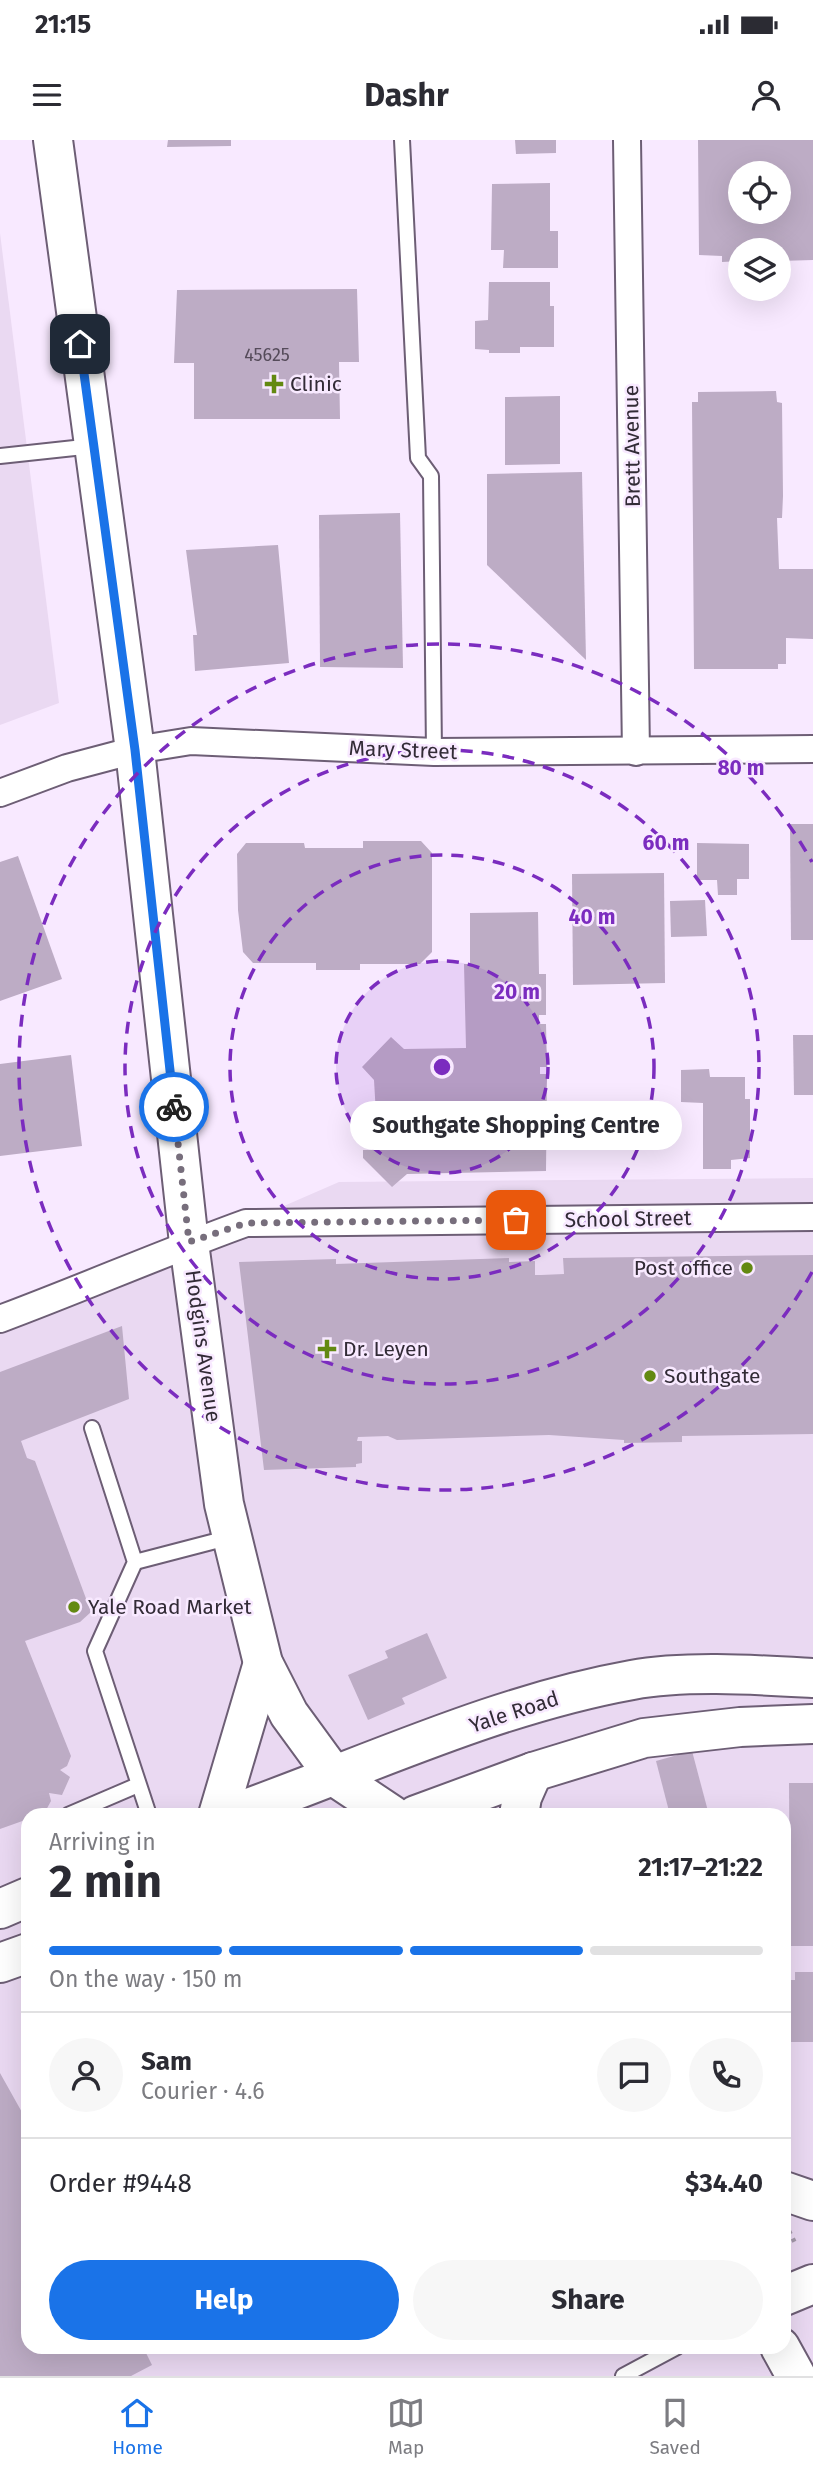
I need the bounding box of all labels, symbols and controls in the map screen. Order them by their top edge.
text: 21:15 [35,9,91,40]
icon: menu [28,76,66,114]
text: Dashr [364,76,449,114]
icon: person [747,76,785,114]
map controls [728,161,791,301]
button: locate [728,161,791,224]
button: layers [728,238,791,301]
pin [50,314,110,374]
icon: home [61,325,99,363]
house number: 45625 [244,344,290,366]
place label: Clinic [290,371,342,397]
marker: Clinic [264,374,284,394]
street label: Brett Avenue [618,385,646,507]
street label: Mary Street [348,735,458,765]
text: 80 m [717,755,765,781]
text: 60 m [643,830,689,856]
text: 40 m [569,904,615,930]
text: 20 m [494,979,540,1005]
centre of rings [430,1055,454,1079]
courier [139,1072,209,1142]
icon: bike [155,1088,193,1126]
callout: Southgate Shopping Centre [350,1101,682,1150]
text: Southgate Shopping Centre [372,1111,660,1139]
pin [486,1190,546,1250]
icon: bag [497,1201,535,1239]
street label: School Street [564,1205,692,1233]
place label: Post office [634,1255,733,1281]
marker: Post office [739,1260,755,1276]
street label: Hodgins Avenue [179,1268,227,1424]
place label: Dr. Leyen [343,1336,429,1362]
marker: Dr. Leyen [317,1339,337,1359]
place label: Southgate [664,1363,760,1389]
marker: Southgate [642,1368,658,1384]
place label: Yale Road Market [88,1594,252,1620]
marker: Yale Road Market [66,1599,82,1615]
street label: Yale Road [466,1685,562,1739]
text: Arriving in [49,1828,156,1856]
text: 21:17–21:22 [638,1852,763,1883]
text: 2 min [49,1854,162,1909]
text: On the way · 150 m [49,1965,242,1993]
button: person [49,2038,123,2112]
button: chat [597,2038,671,2112]
button: phone [689,2038,763,2112]
text: Sam [141,2046,192,2077]
text: Courier · 4.6 [141,2077,265,2105]
text: Order #9448 [49,2168,192,2199]
text: $34.40 [685,2168,763,2199]
button: Help [49,2260,399,2340]
button: Share [413,2260,763,2340]
tab: Home [112,2394,163,2459]
tab: Map [387,2394,425,2459]
tab: Saved [649,2394,701,2459]

